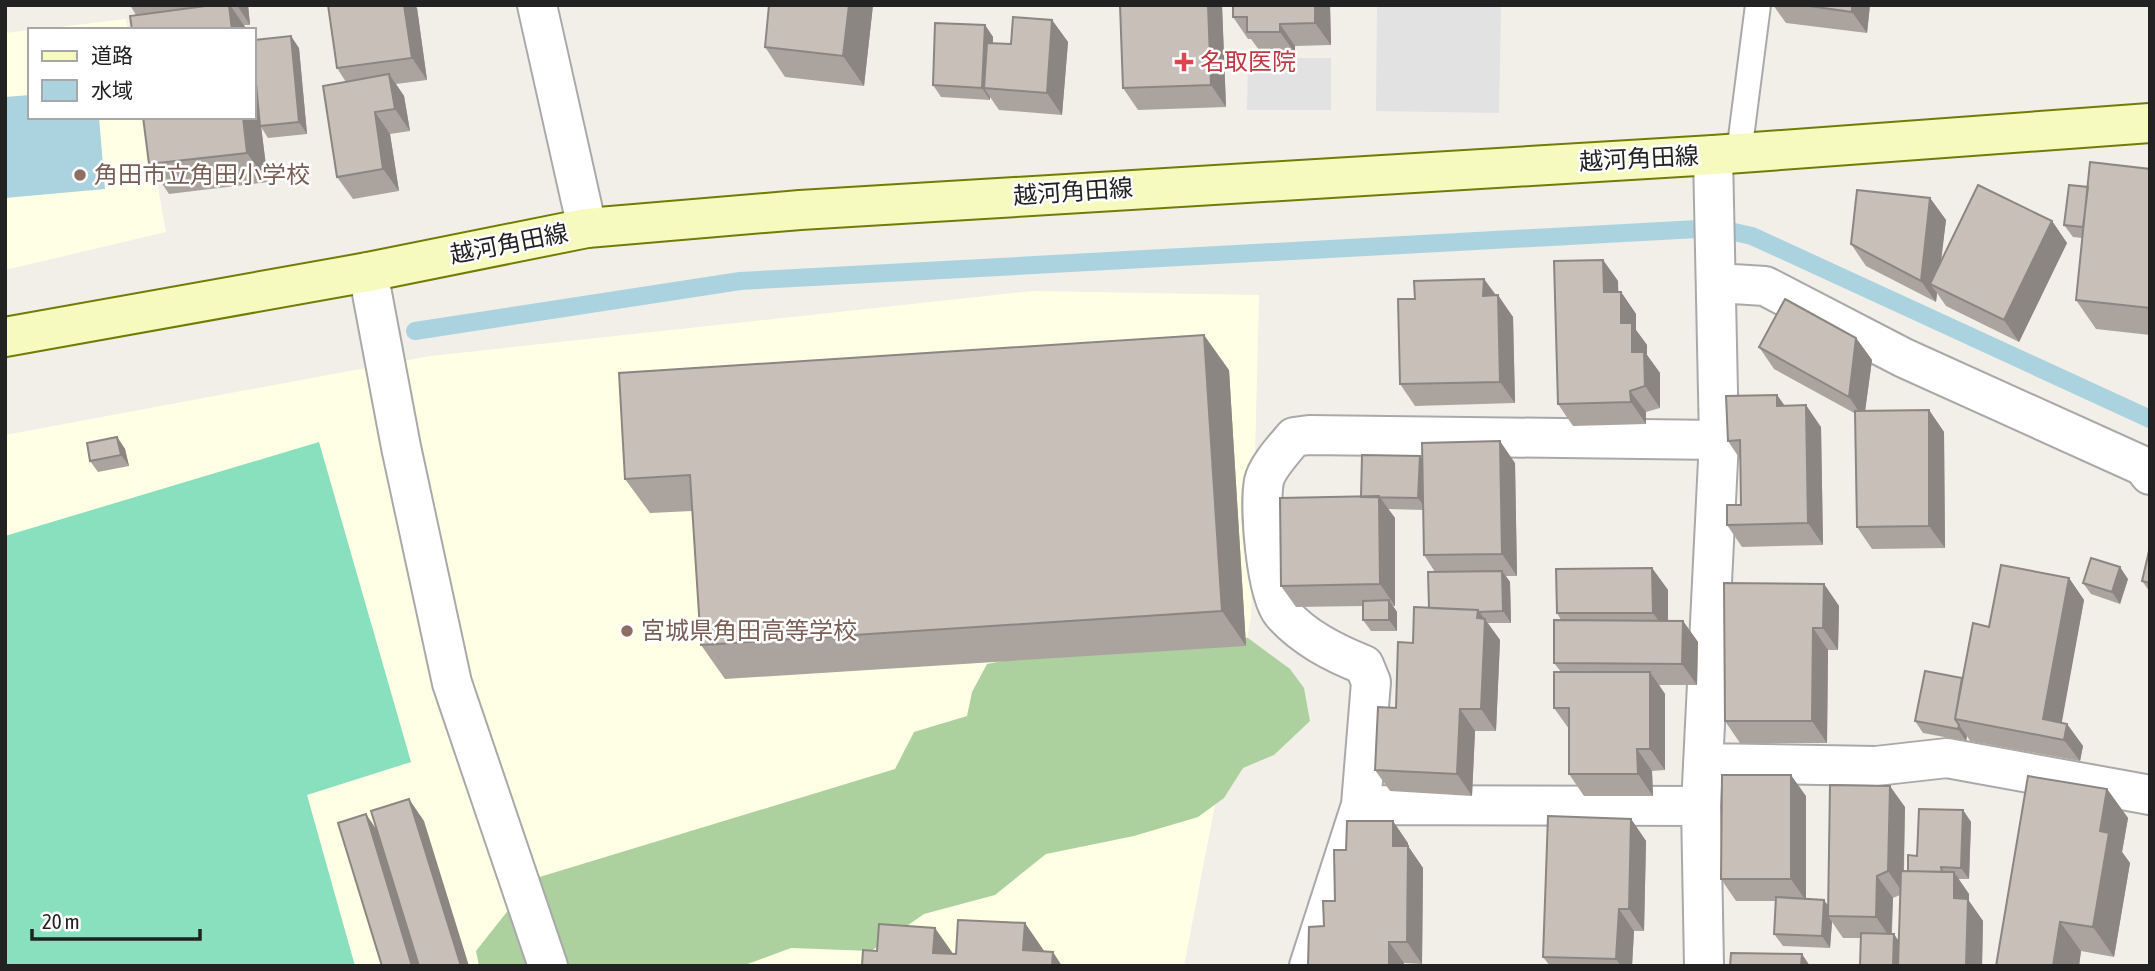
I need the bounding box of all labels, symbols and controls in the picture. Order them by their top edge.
legend [28,28,256,119]
text: 道路 [91,43,133,67]
place label: 名取医院 [1200,48,1296,75]
marker: 名取医院 [1174,52,1194,72]
text: 水域 [91,78,133,102]
street label: 越河角田線 [1578,142,1700,175]
place label: 角田市立角田小学校 [94,161,310,188]
marker: 角田市立角田小学校 [72,167,88,183]
street label: 越河角田線 [1012,174,1134,209]
street label: 越河角田線 [447,219,570,268]
place label: 宮城県角田高等学校 [641,617,857,644]
marker: 宮城県角田高等学校 [619,623,635,639]
scale bar [32,898,200,942]
text: 20 m [42,909,80,933]

